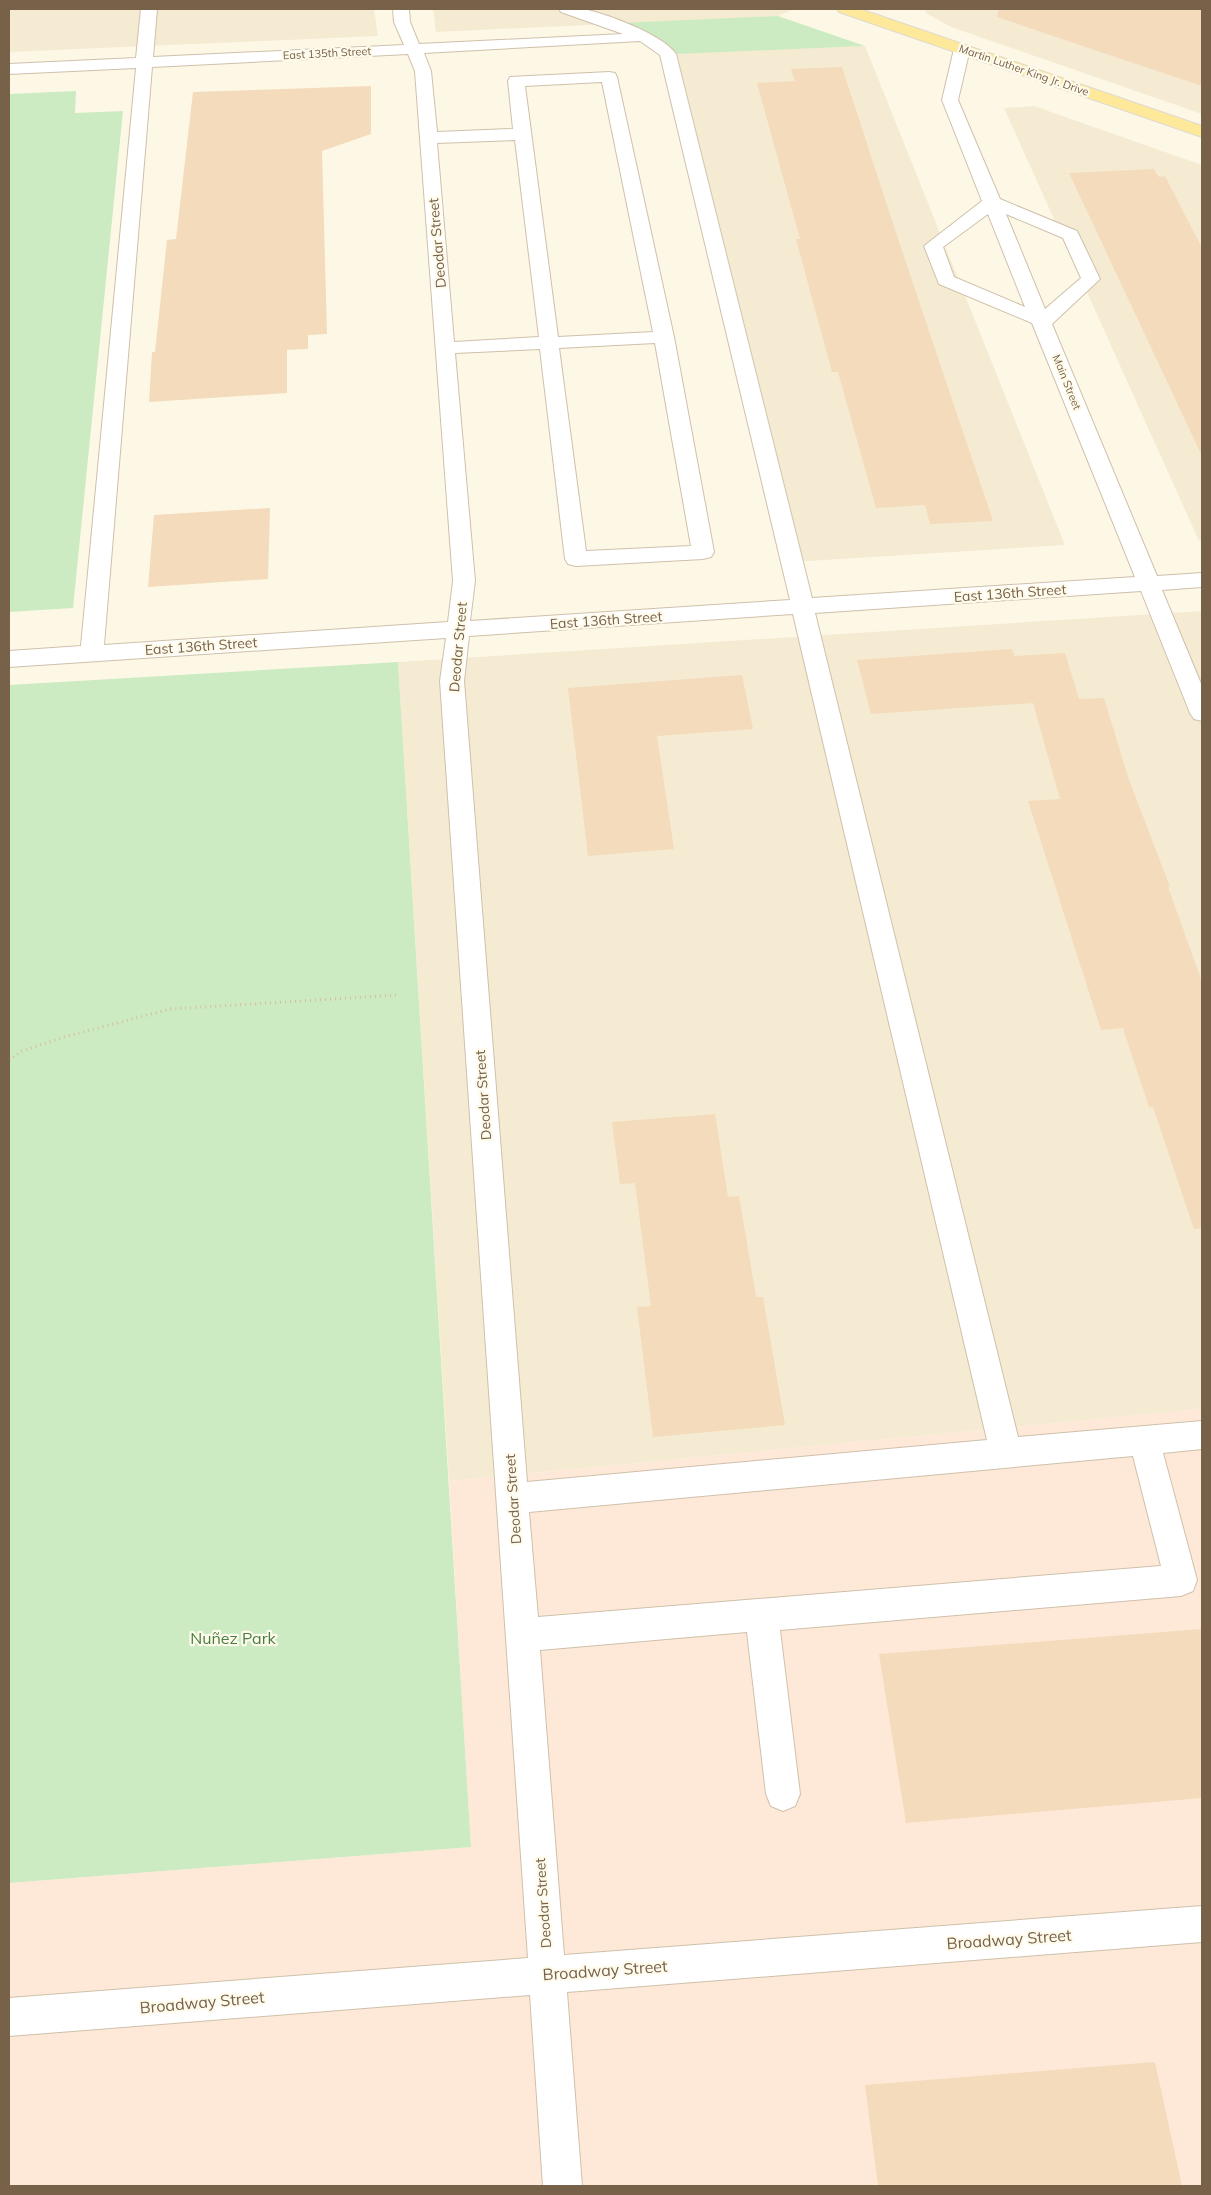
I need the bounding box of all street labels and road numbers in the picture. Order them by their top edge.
street label: Martin Luther King Jr. Drive [957,41,1091,99]
street label: East 135th Street [282,44,372,62]
street label: Deodar Street [424,197,450,289]
street label: Main Street [1050,352,1084,412]
street label: East 136th Street [953,580,1067,606]
street label: Deodar Street [445,601,471,693]
street label: East 136th Street [549,607,663,633]
street label: East 136th Street [144,633,258,659]
street label: Deodar Street [471,1049,495,1141]
street label: Deodar Street [501,1453,525,1545]
street label: Deodar Street [531,1857,555,1949]
street label: Broadway Street [946,1925,1072,1953]
street label: Broadway Street [542,1956,668,1984]
street label: Broadway Street [139,1987,266,2017]

